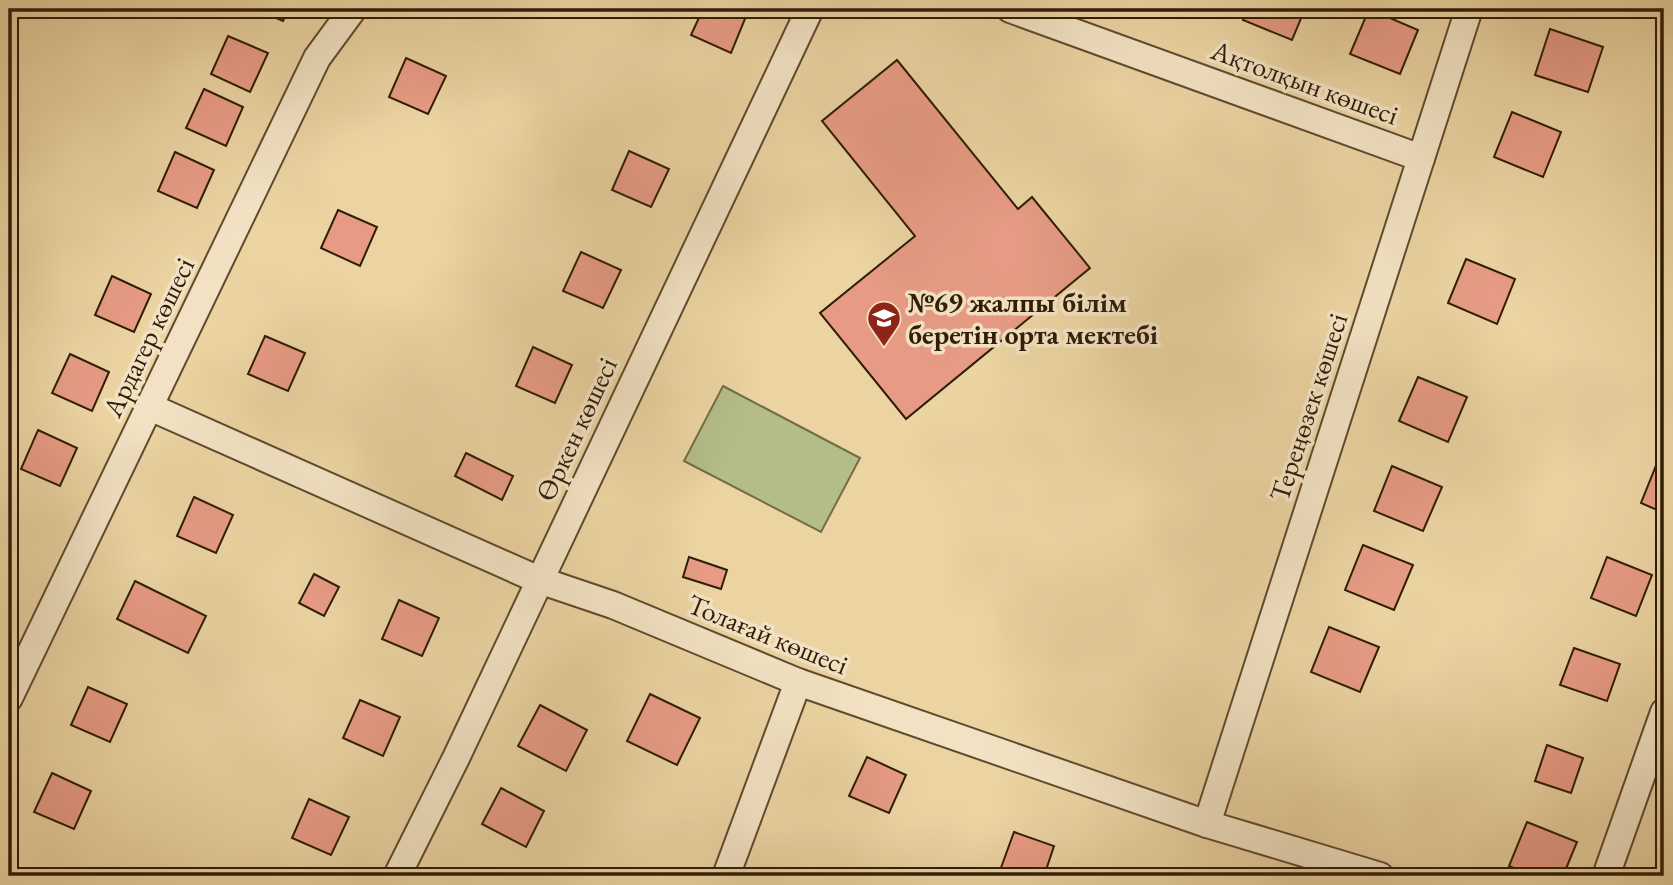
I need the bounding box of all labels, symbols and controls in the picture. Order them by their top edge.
street label: Ақтолқын көшесі [1206,31,1404,133]
street label: Ардагер көшесі [93,251,202,424]
place label: №69 жалпы білім беретін орта мектебі [908,284,1158,352]
school or university icon: №69 жалпы білім беретін орта мектебі [865,299,903,348]
street label: Тереңөзек көшесі [1261,308,1355,506]
street label: Өркен көшесі [527,351,625,507]
street label: Толағай көшесі [682,585,854,683]

